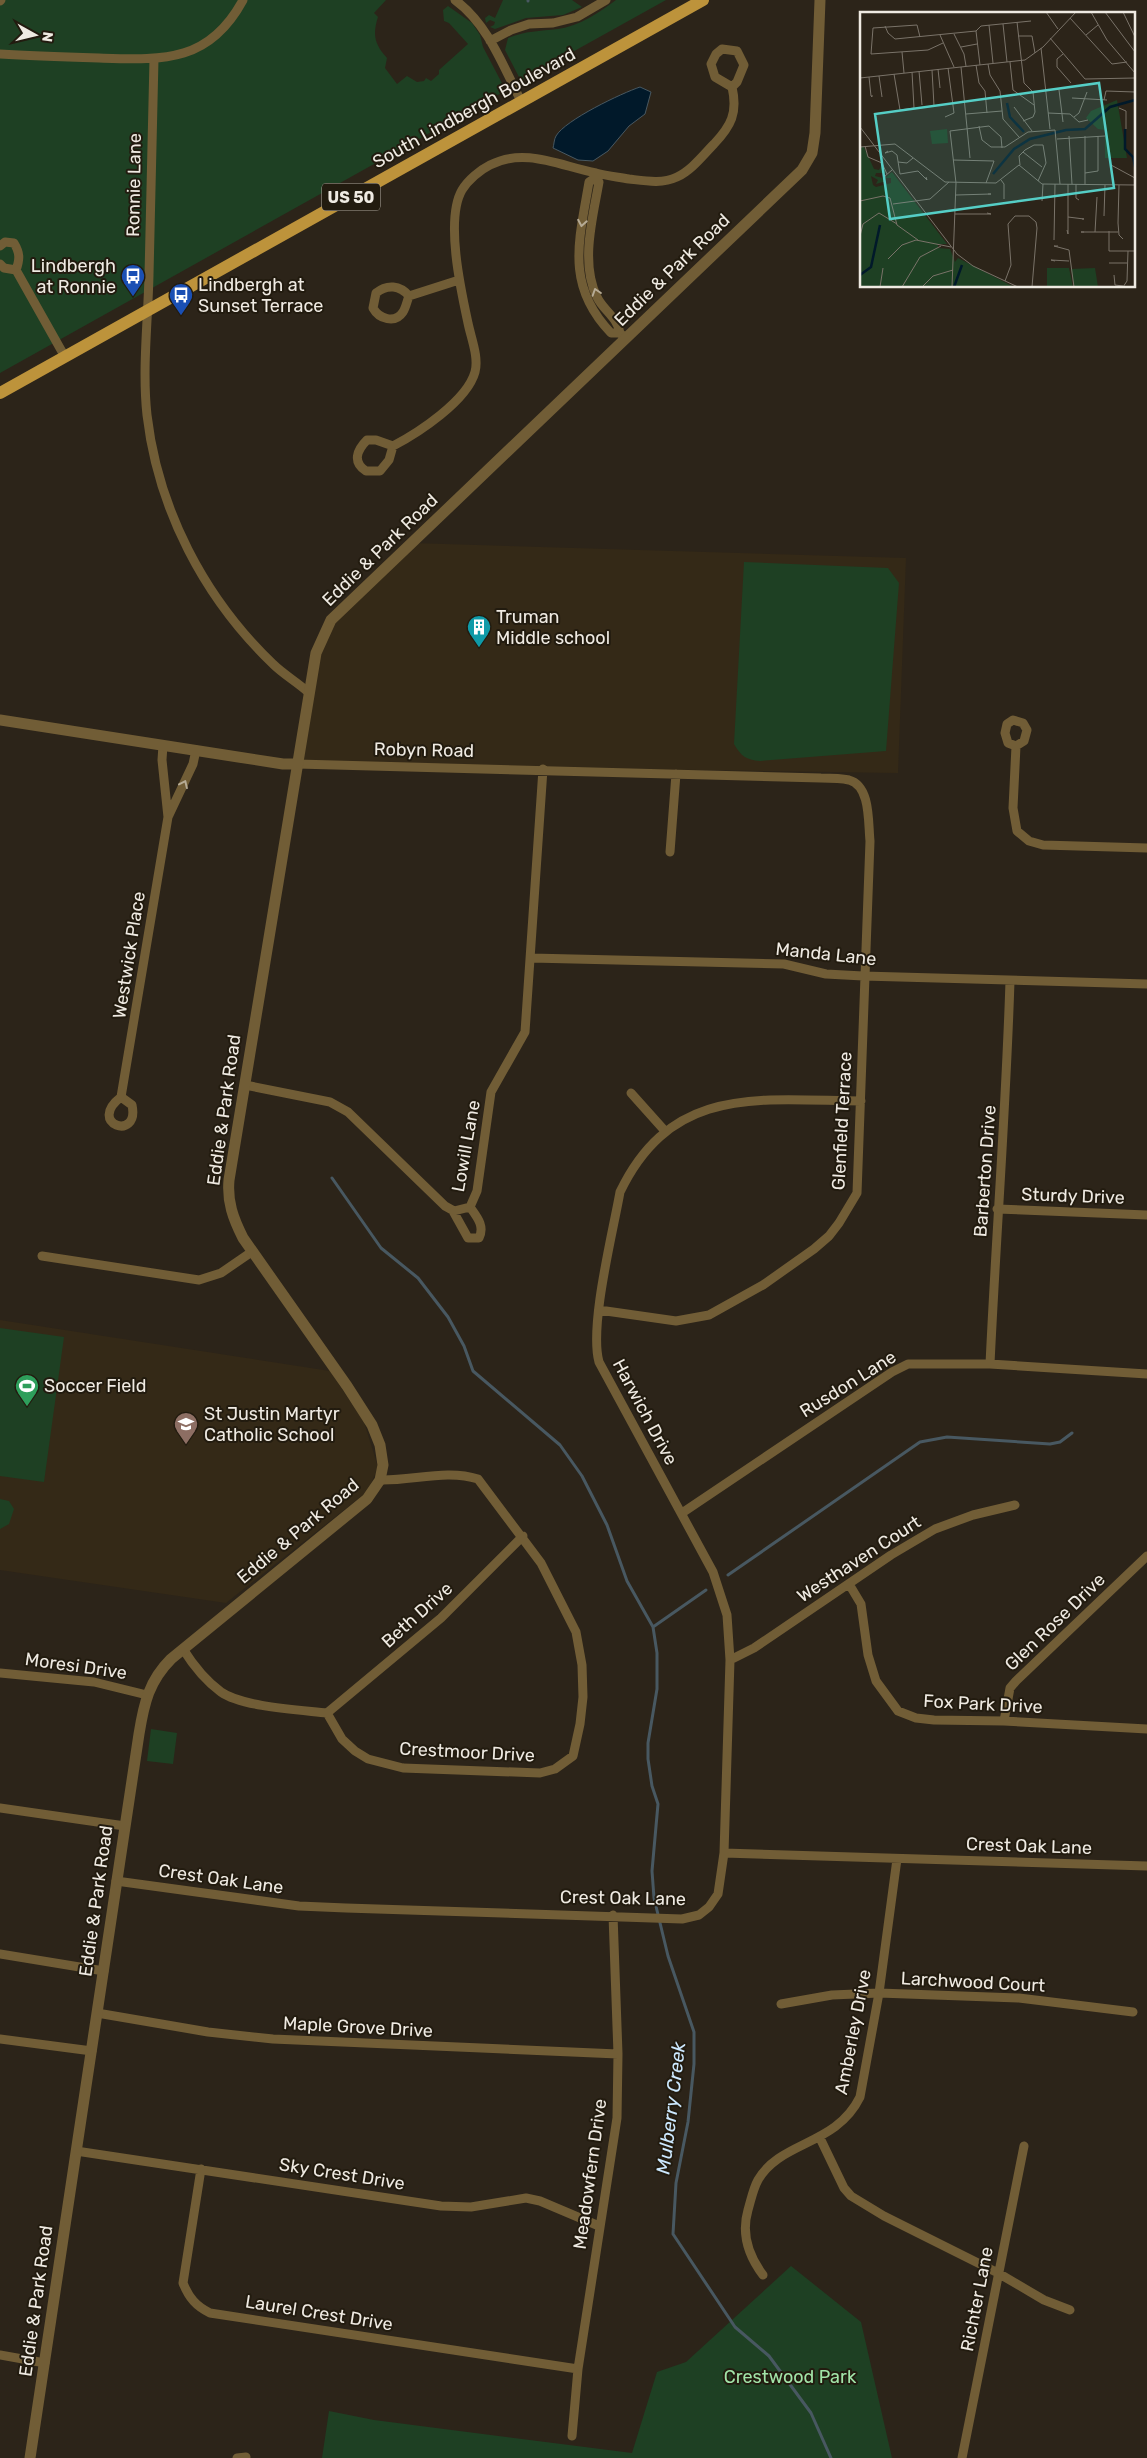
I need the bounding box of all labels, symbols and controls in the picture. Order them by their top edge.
north arrow [10,10,60,60]
inset map [860,12,1134,288]
text: N [38,31,56,43]
street label: South Lindbergh Boulevard [369,43,579,173]
street label: Ronnie Lane [122,133,146,237]
road number: US 50 [322,183,380,210]
street label: Eddie & Park Road [610,209,734,331]
one-way arrow [578,218,588,227]
place label: Lindbergh at Ronnie [31,255,116,298]
bus stop icon: Lindbergh at Ronnie [120,263,146,297]
place label: Lindbergh at Sunset Terrace [198,274,323,317]
bus stop icon: Lindbergh at Sunset Terrace [168,282,194,316]
one-way arrow [591,288,601,296]
street label: Eddie & Park Road [318,489,442,611]
place label: Truman Middle school [496,606,610,649]
building icon: Truman Middle school [466,614,492,648]
street label: Robyn Road [374,738,474,762]
one-way arrow [177,780,188,789]
street label: Westwick Place [108,890,150,1020]
street label: Manda Lane [775,938,877,970]
street label: Eddie & Park Road [203,1033,245,1187]
street label: Glenfield Terrace [827,1051,857,1191]
street label: Lowill Lane [447,1098,485,1194]
street label: Barberton Drive [969,1104,1001,1238]
street label: Sturdy Drive [1021,1183,1125,1209]
street label: Rusdon Lane [796,1346,900,1422]
street label: Harwich Drive [608,1355,682,1469]
sports icon: Soccer Field [14,1373,40,1407]
place label: Soccer Field [44,1375,146,1397]
place label: St Justin Martyr Catholic School [204,1403,340,1446]
school or university icon: St Justin Martyr Catholic School [173,1411,199,1445]
street label: Eddie & Park Road [233,1474,363,1588]
street label: Westhaven Court [793,1511,925,1607]
street label: Glen Rose Drive [1000,1569,1110,1675]
street label: Beth Drive [377,1577,457,1653]
street label: Moresi Drive [24,1648,128,1684]
street label: Fox Park Drive [923,1690,1043,1718]
street label: Crestmoor Drive [399,1737,535,1767]
street label: Eddie & Park Road [75,1824,117,1978]
street label: Crest Oak Lane [966,1833,1092,1859]
street label: Crest Oak Lane [157,1859,285,1899]
street label: Crest Oak Lane [560,1886,686,1910]
street label: Larchwood Court [900,1967,1046,1997]
street label: Amberley Drive [830,1968,876,2096]
street label: Maple Grove Drive [282,2012,434,2042]
water label: Mulberry Creek [651,2040,691,2176]
street label: Meadowfern Drive [569,2097,611,2251]
street label: Sky Crest Drive [278,2153,406,2195]
street label: Eddie & Park Road [15,2224,57,2378]
street label: Richter Lane [956,2245,998,2353]
street label: Laurel Crest Drive [244,2290,394,2336]
park label: Crestwood Park [724,2366,857,2388]

